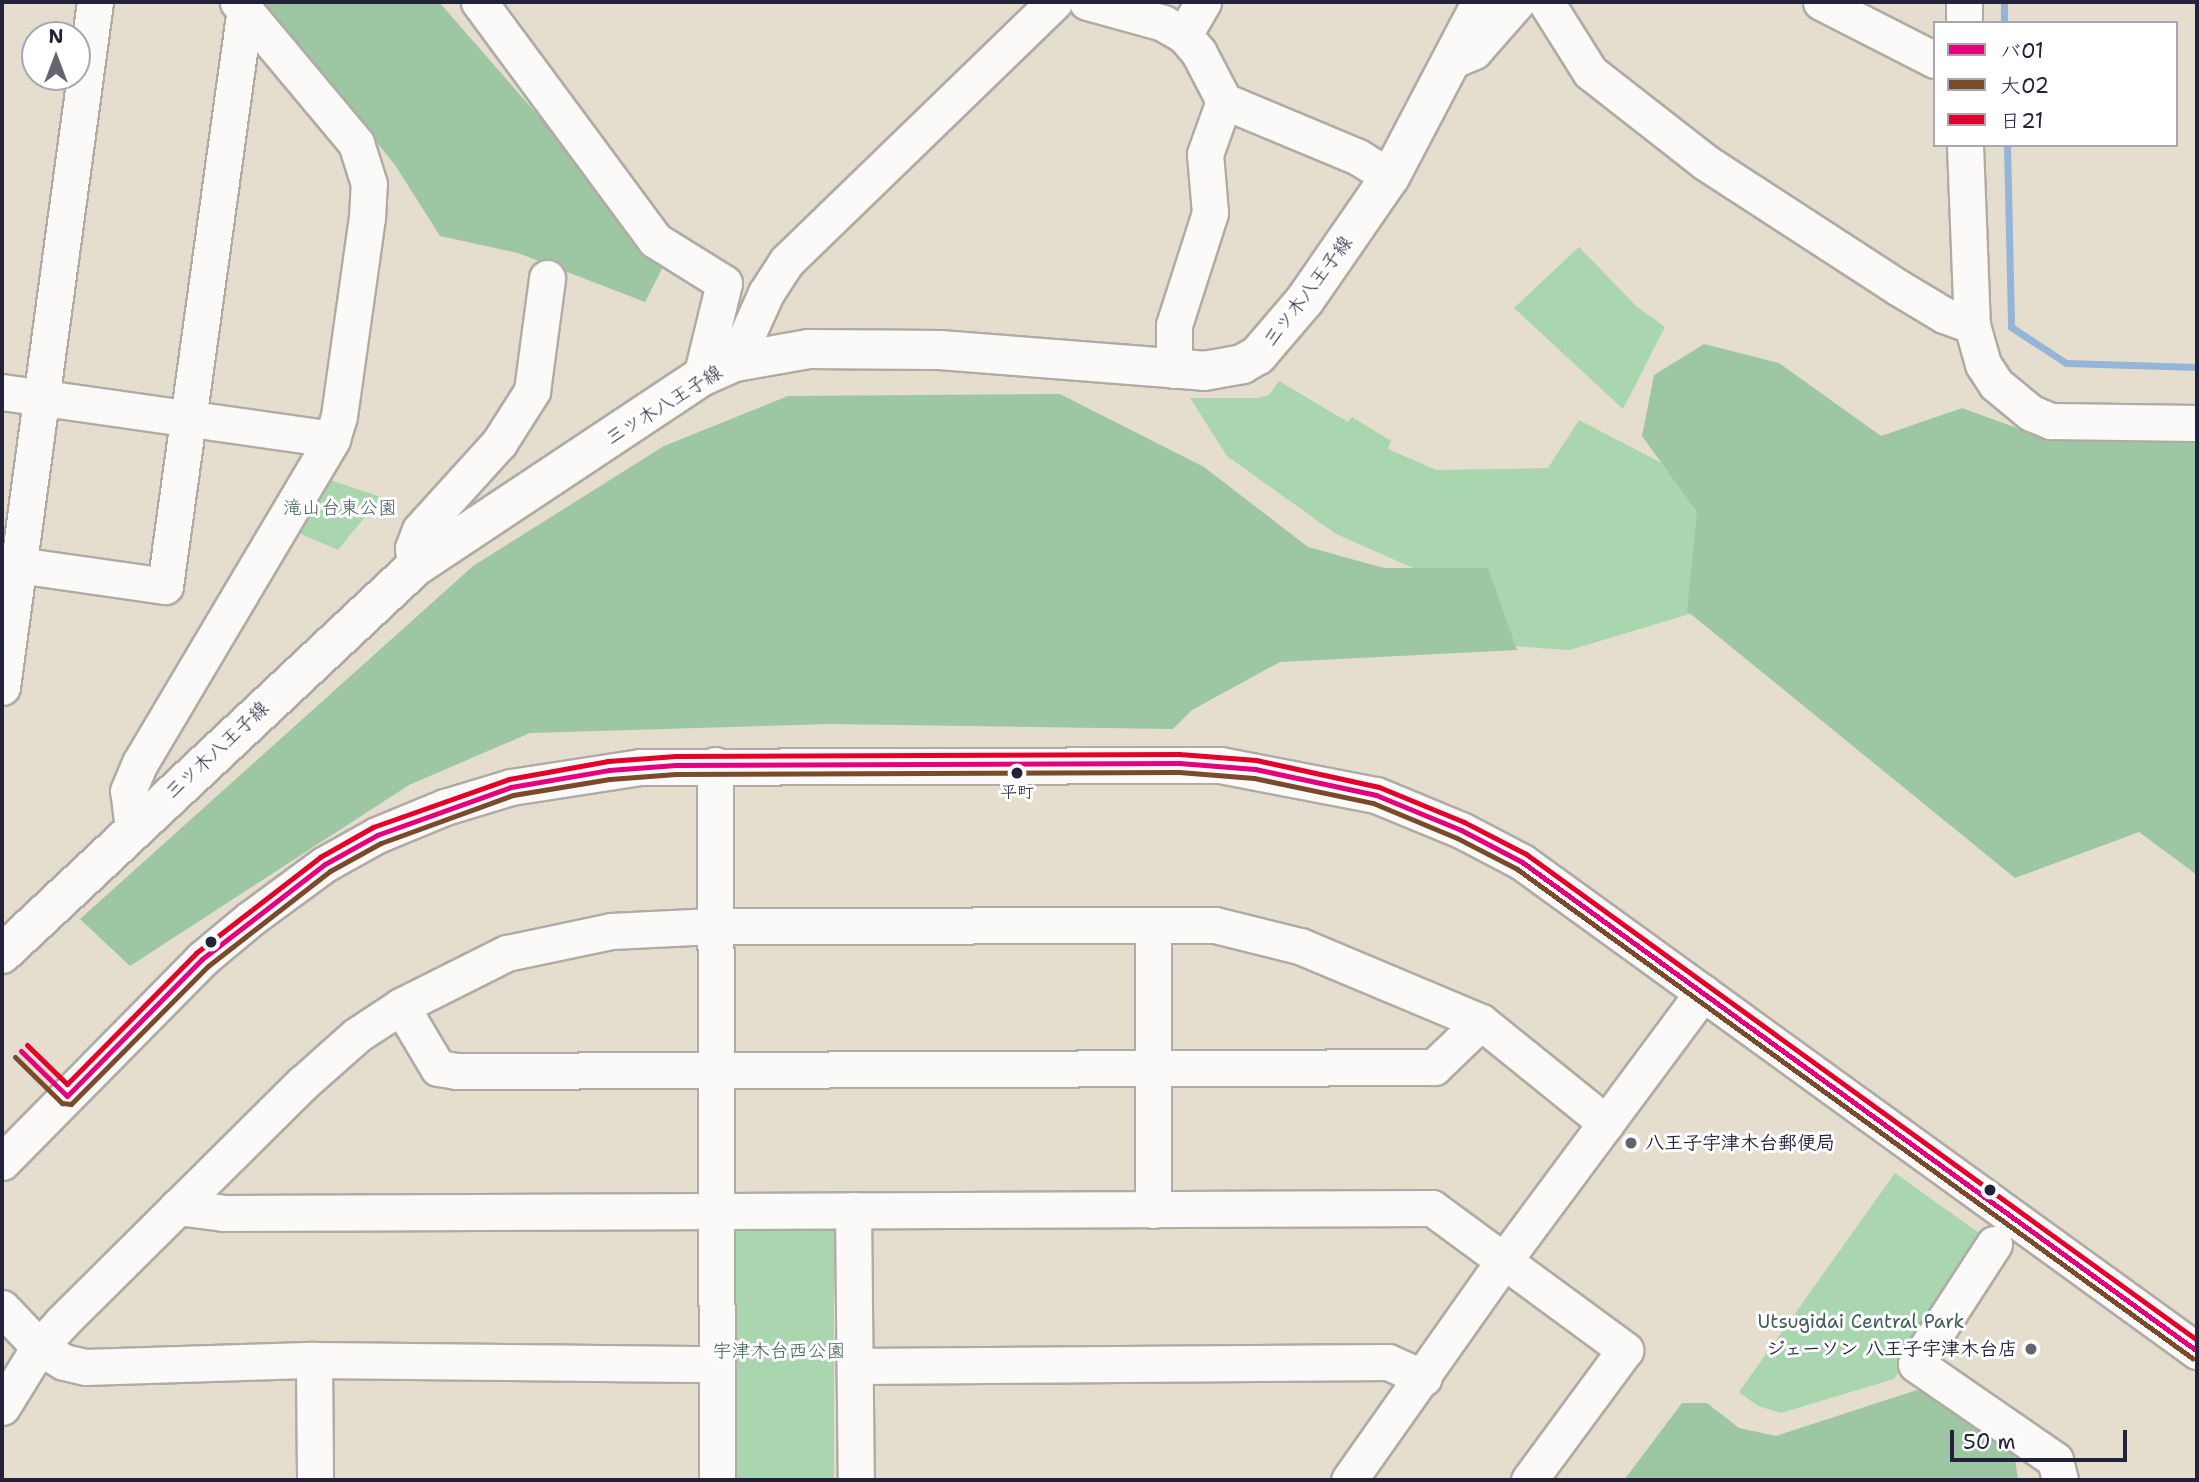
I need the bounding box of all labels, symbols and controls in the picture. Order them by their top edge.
north arrow [21,21,91,91]
legend [1933,21,2178,147]
text: N [48,24,64,49]
text: バ01 [2000,37,2044,65]
text: 大02 [2000,72,2049,100]
text: 日21 [2000,107,2043,135]
street label: 三ツ木八王子線 [1259,231,1357,351]
street label: 三ツ木八王子線 [602,360,726,450]
park label: 滝山台東公園 [283,497,397,519]
street label: 三ツ木八王子線 [161,696,273,804]
marker: 平町 [1010,766,1024,780]
place label: 平町 [1000,783,1034,803]
unlabelled marker [204,935,218,949]
place label: 八王子宇津木台郵便局 [1645,1132,1835,1154]
marker: 八王子宇津木台郵便局 [1623,1135,1639,1151]
unlabelled marker [1983,1183,1997,1197]
park label: Utsugidai Central Park [1757,1311,1965,1333]
place label: ジェーソン 八王子宇津木台店 [1765,1338,2017,1360]
park label: 宇津木台西公園 [713,1340,845,1362]
marker: ジェーソン 八王子宇津木台店 [2023,1341,2039,1357]
scale bar [1954,1416,2131,1460]
text: 50 m [1963,1428,2016,1456]

